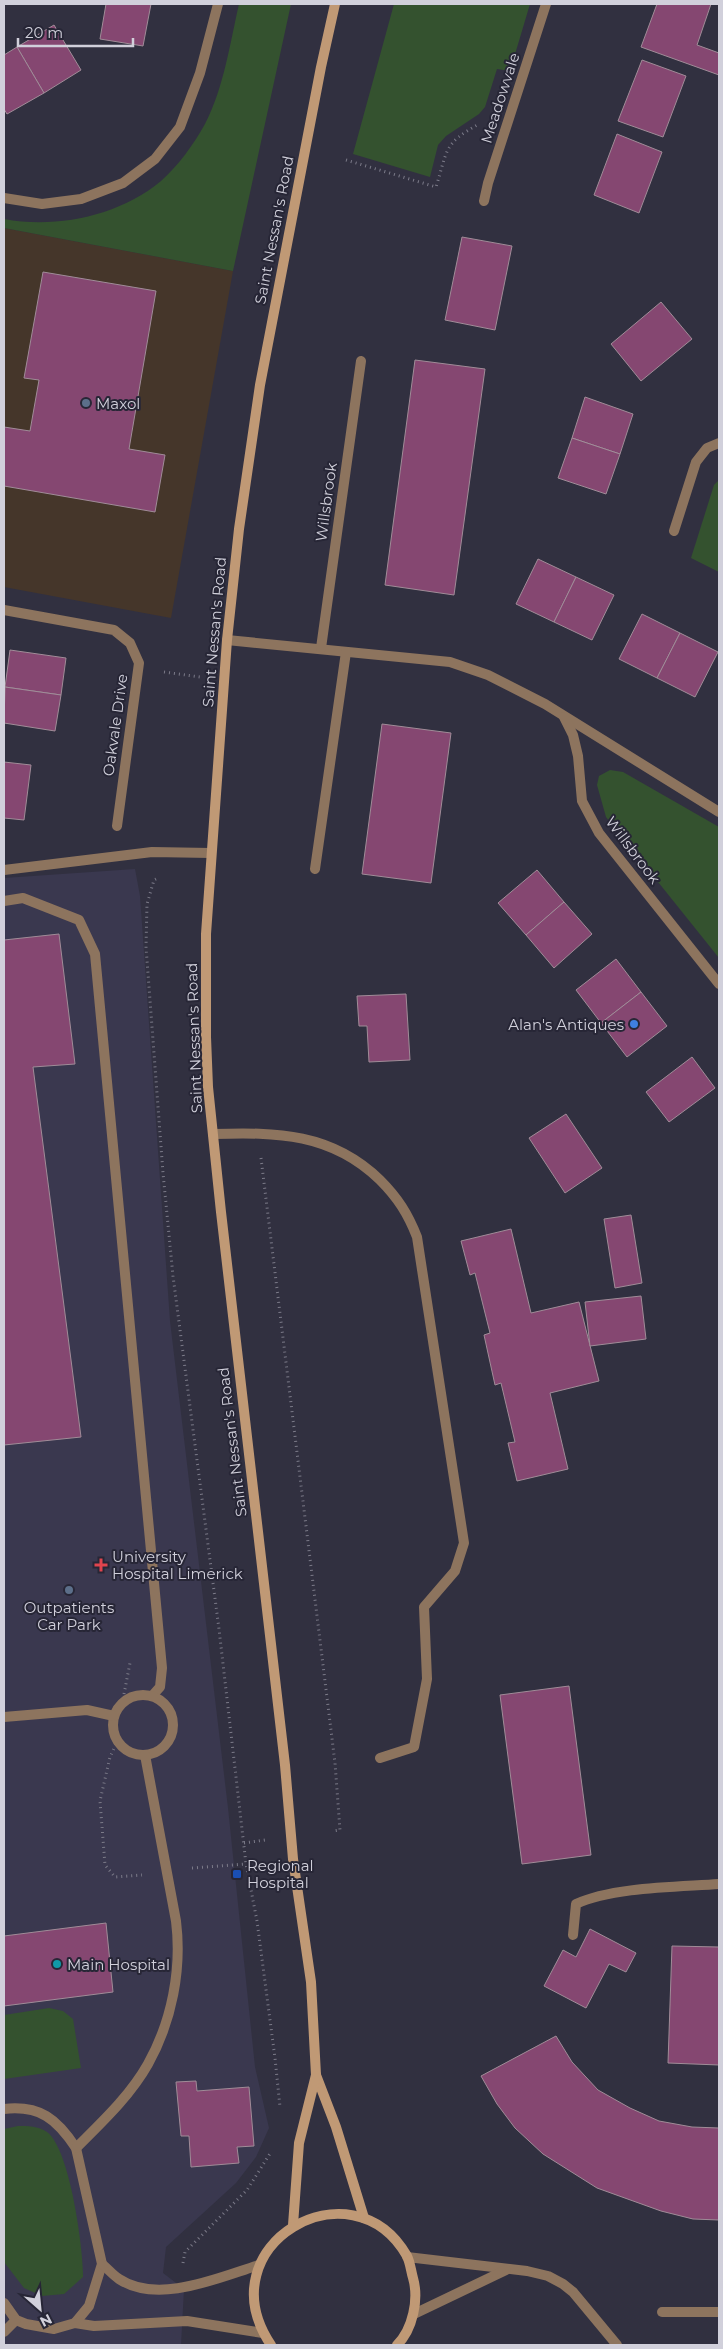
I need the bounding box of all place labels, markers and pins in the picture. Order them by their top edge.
place label: Maxol [96,394,140,413]
marker: Maxol [80,397,92,409]
place label: Alan's Antiques [508,1015,624,1034]
marker: Alan's Antiques [628,1018,640,1030]
place label: University Hospital Limerick [112,1547,243,1583]
marker: University Hospital Limerick [94,1558,108,1572]
marker: Outpatients Car Park [63,1584,75,1596]
place label: Outpatients Car Park [24,1598,114,1634]
place label: Regional Hospital [247,1856,314,1892]
marker: Regional Hospital [231,1868,243,1880]
place label: Main Hospital [67,1955,170,1974]
marker: Main Hospital [51,1958,63,1970]

